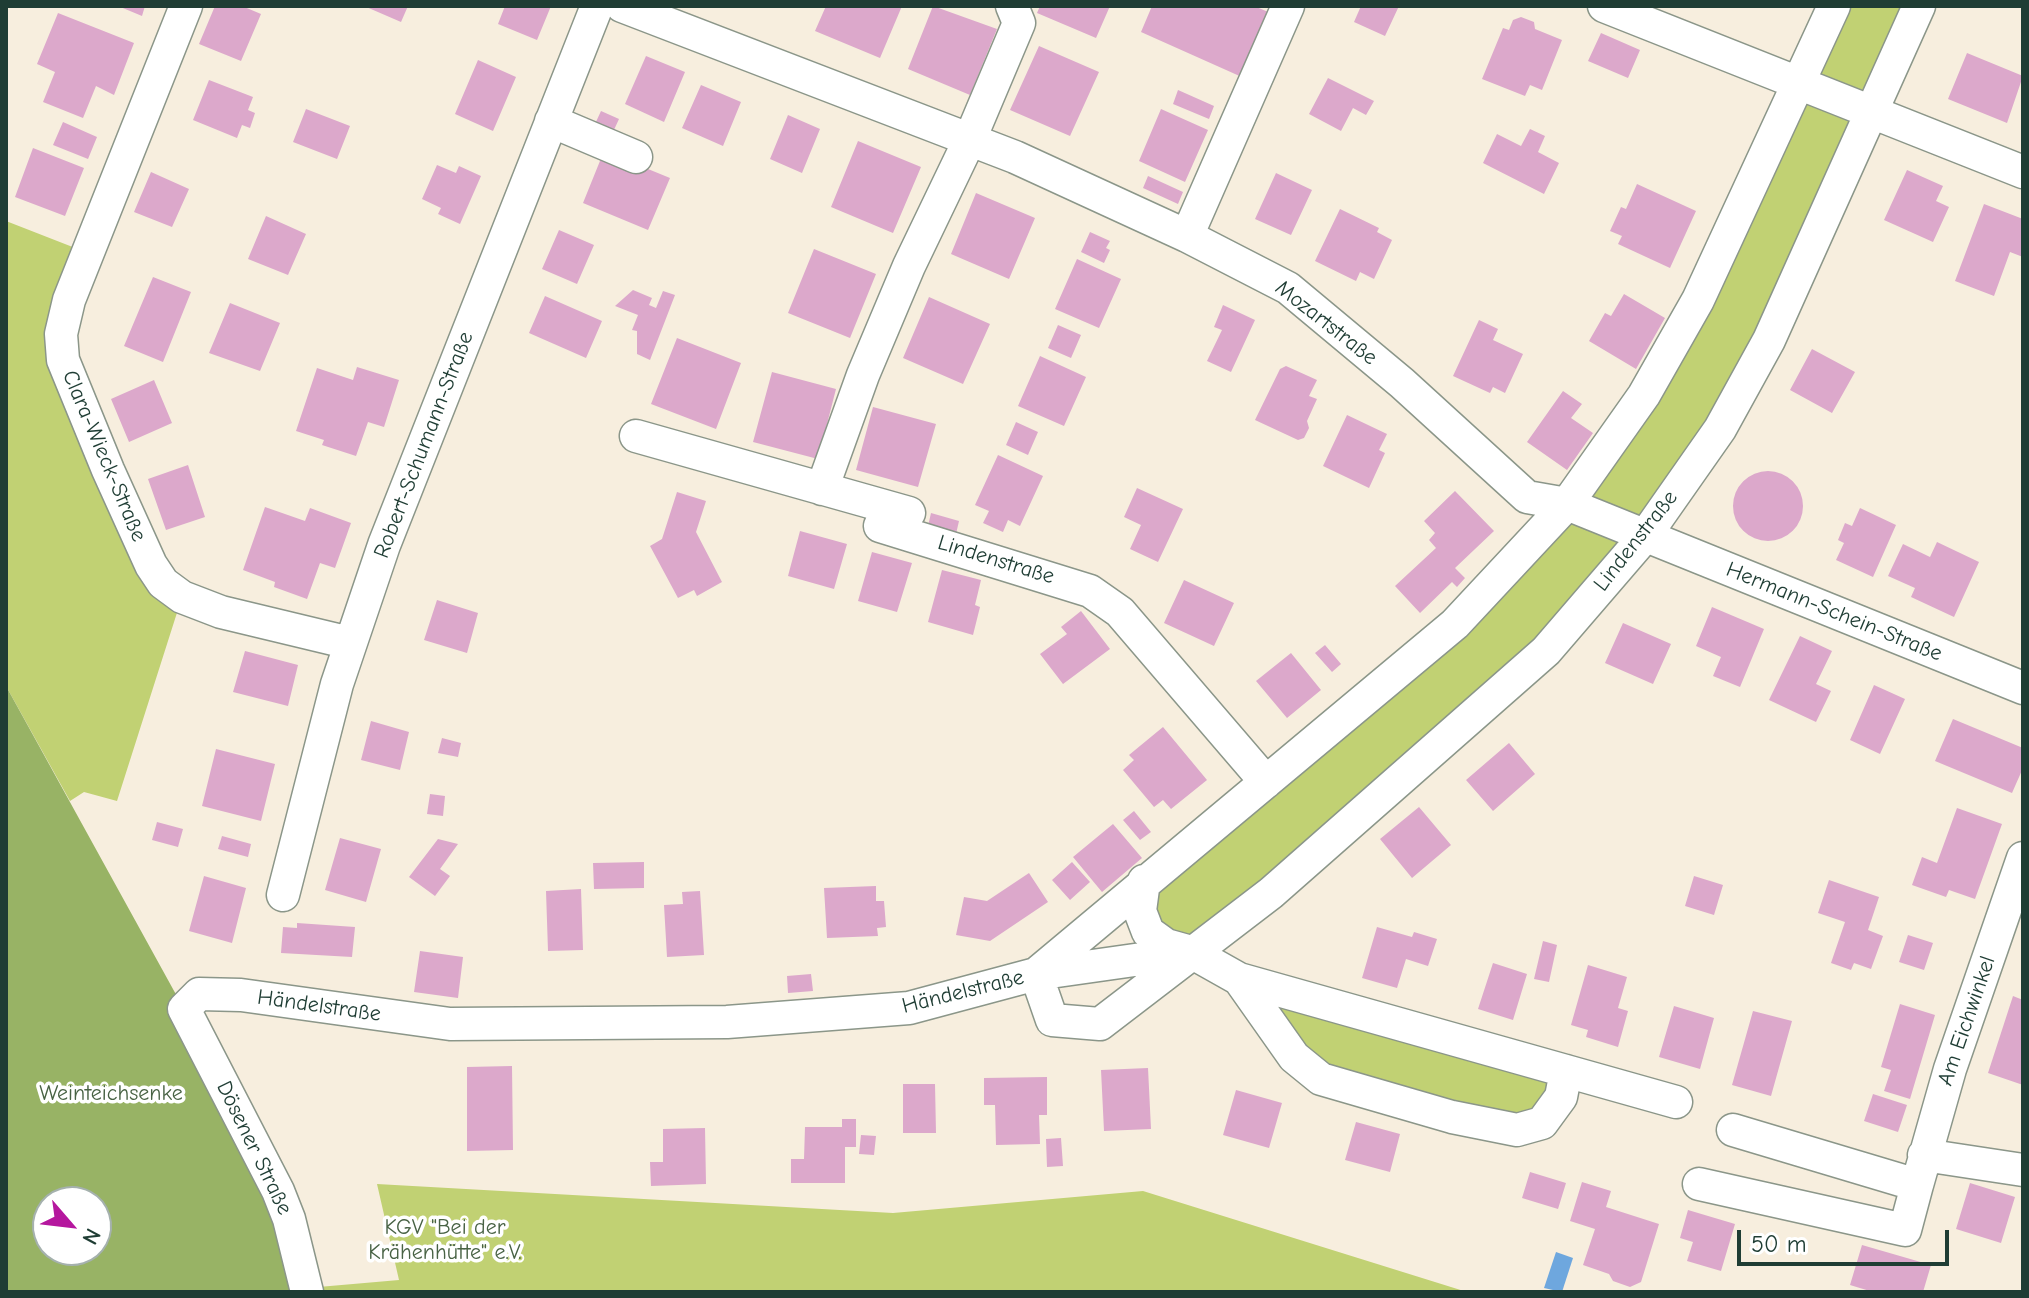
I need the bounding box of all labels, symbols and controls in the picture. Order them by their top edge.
street label: Mozartstraße [1270,275,1382,371]
street label: Robert-Schumann-Straße [369,328,479,562]
street label: Clara-Wieck-Straße [56,366,152,546]
street label: Lindenstraße [1588,485,1684,597]
street label: Lindenstraße [934,530,1058,590]
street label: Hermann-Schein-Straße [1722,557,1946,667]
street label: Am Eichwinkel [1932,953,2002,1089]
street label: Händelstraße [899,964,1027,1020]
street label: Händelstraße [255,984,383,1028]
street label: Dösener Straße [210,1077,298,1219]
park label: Weinteichsenke [39,1081,183,1107]
north arrow [32,1186,112,1266]
scale bar [1741,1214,1953,1264]
park label: KGV "Bei der Krähenhütte" e.V. [368,1215,522,1266]
text: N [77,1224,106,1249]
text: 50 m [1751,1230,1807,1258]

